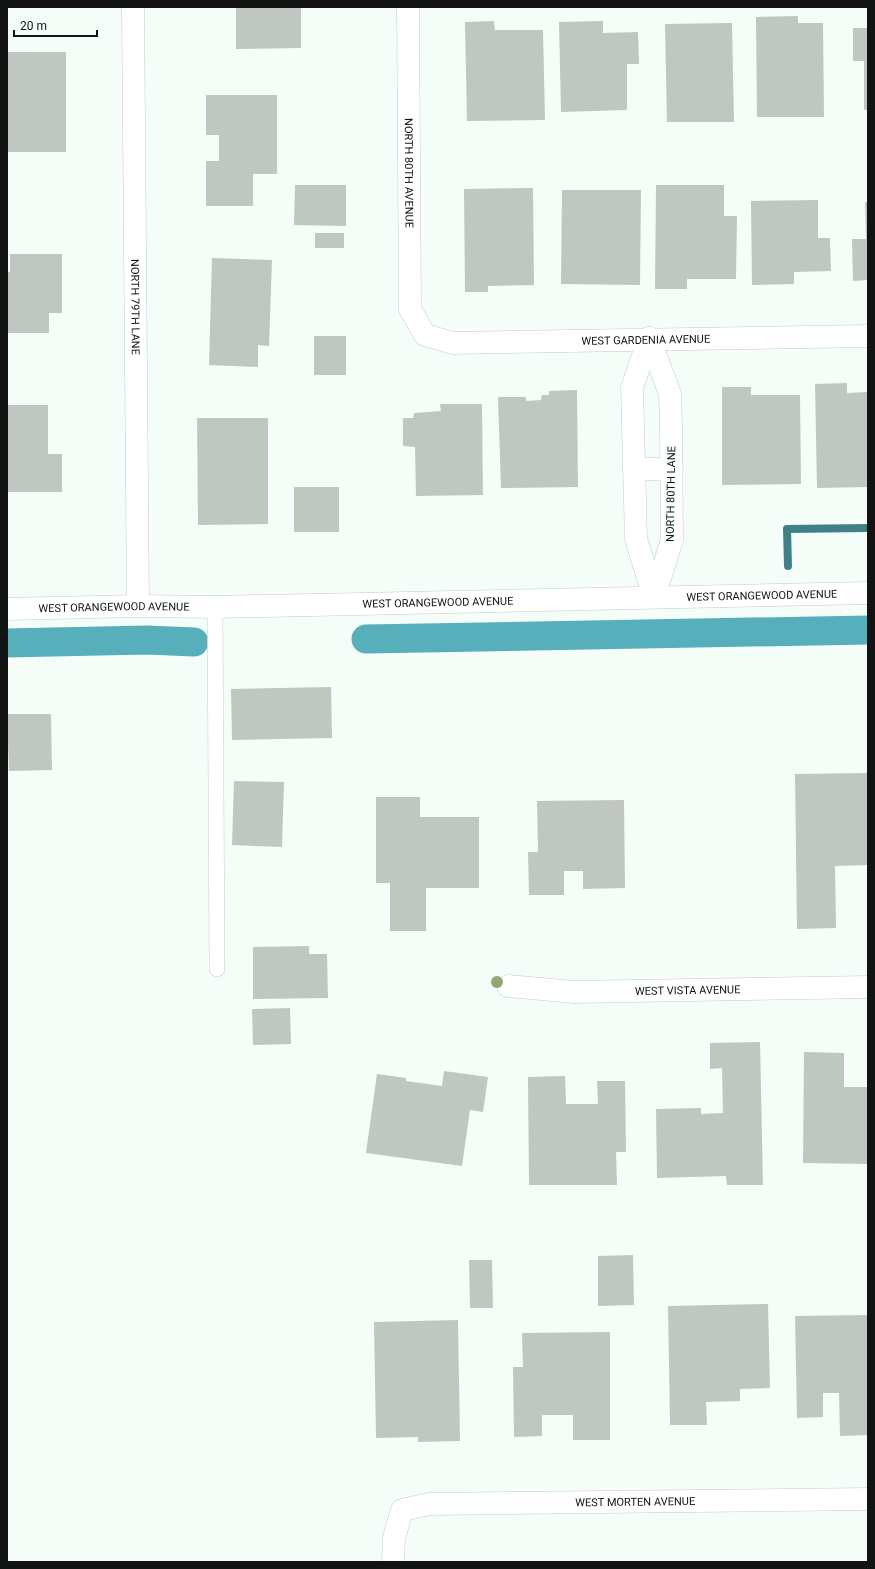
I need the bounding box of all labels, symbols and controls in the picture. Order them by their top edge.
scale bar [14,12,97,38]
text: 20 m [20,19,47,33]
street label: NORTH 80TH AVENUE [402,118,416,228]
street label: NORTH 79TH LANE [129,259,142,355]
street label: WEST GARDENIA AVENUE [581,332,710,347]
street label: NORTH 80TH LANE [664,446,678,542]
street label: WEST ORANGEWOOD AVENUE [686,587,837,603]
street label: WEST ORANGEWOOD AVENUE [362,594,514,610]
street label: WEST ORANGEWOOD AVENUE [38,599,190,615]
street label: WEST VISTA AVENUE [635,983,741,997]
street label: WEST MORTEN AVENUE [575,1494,695,1509]

